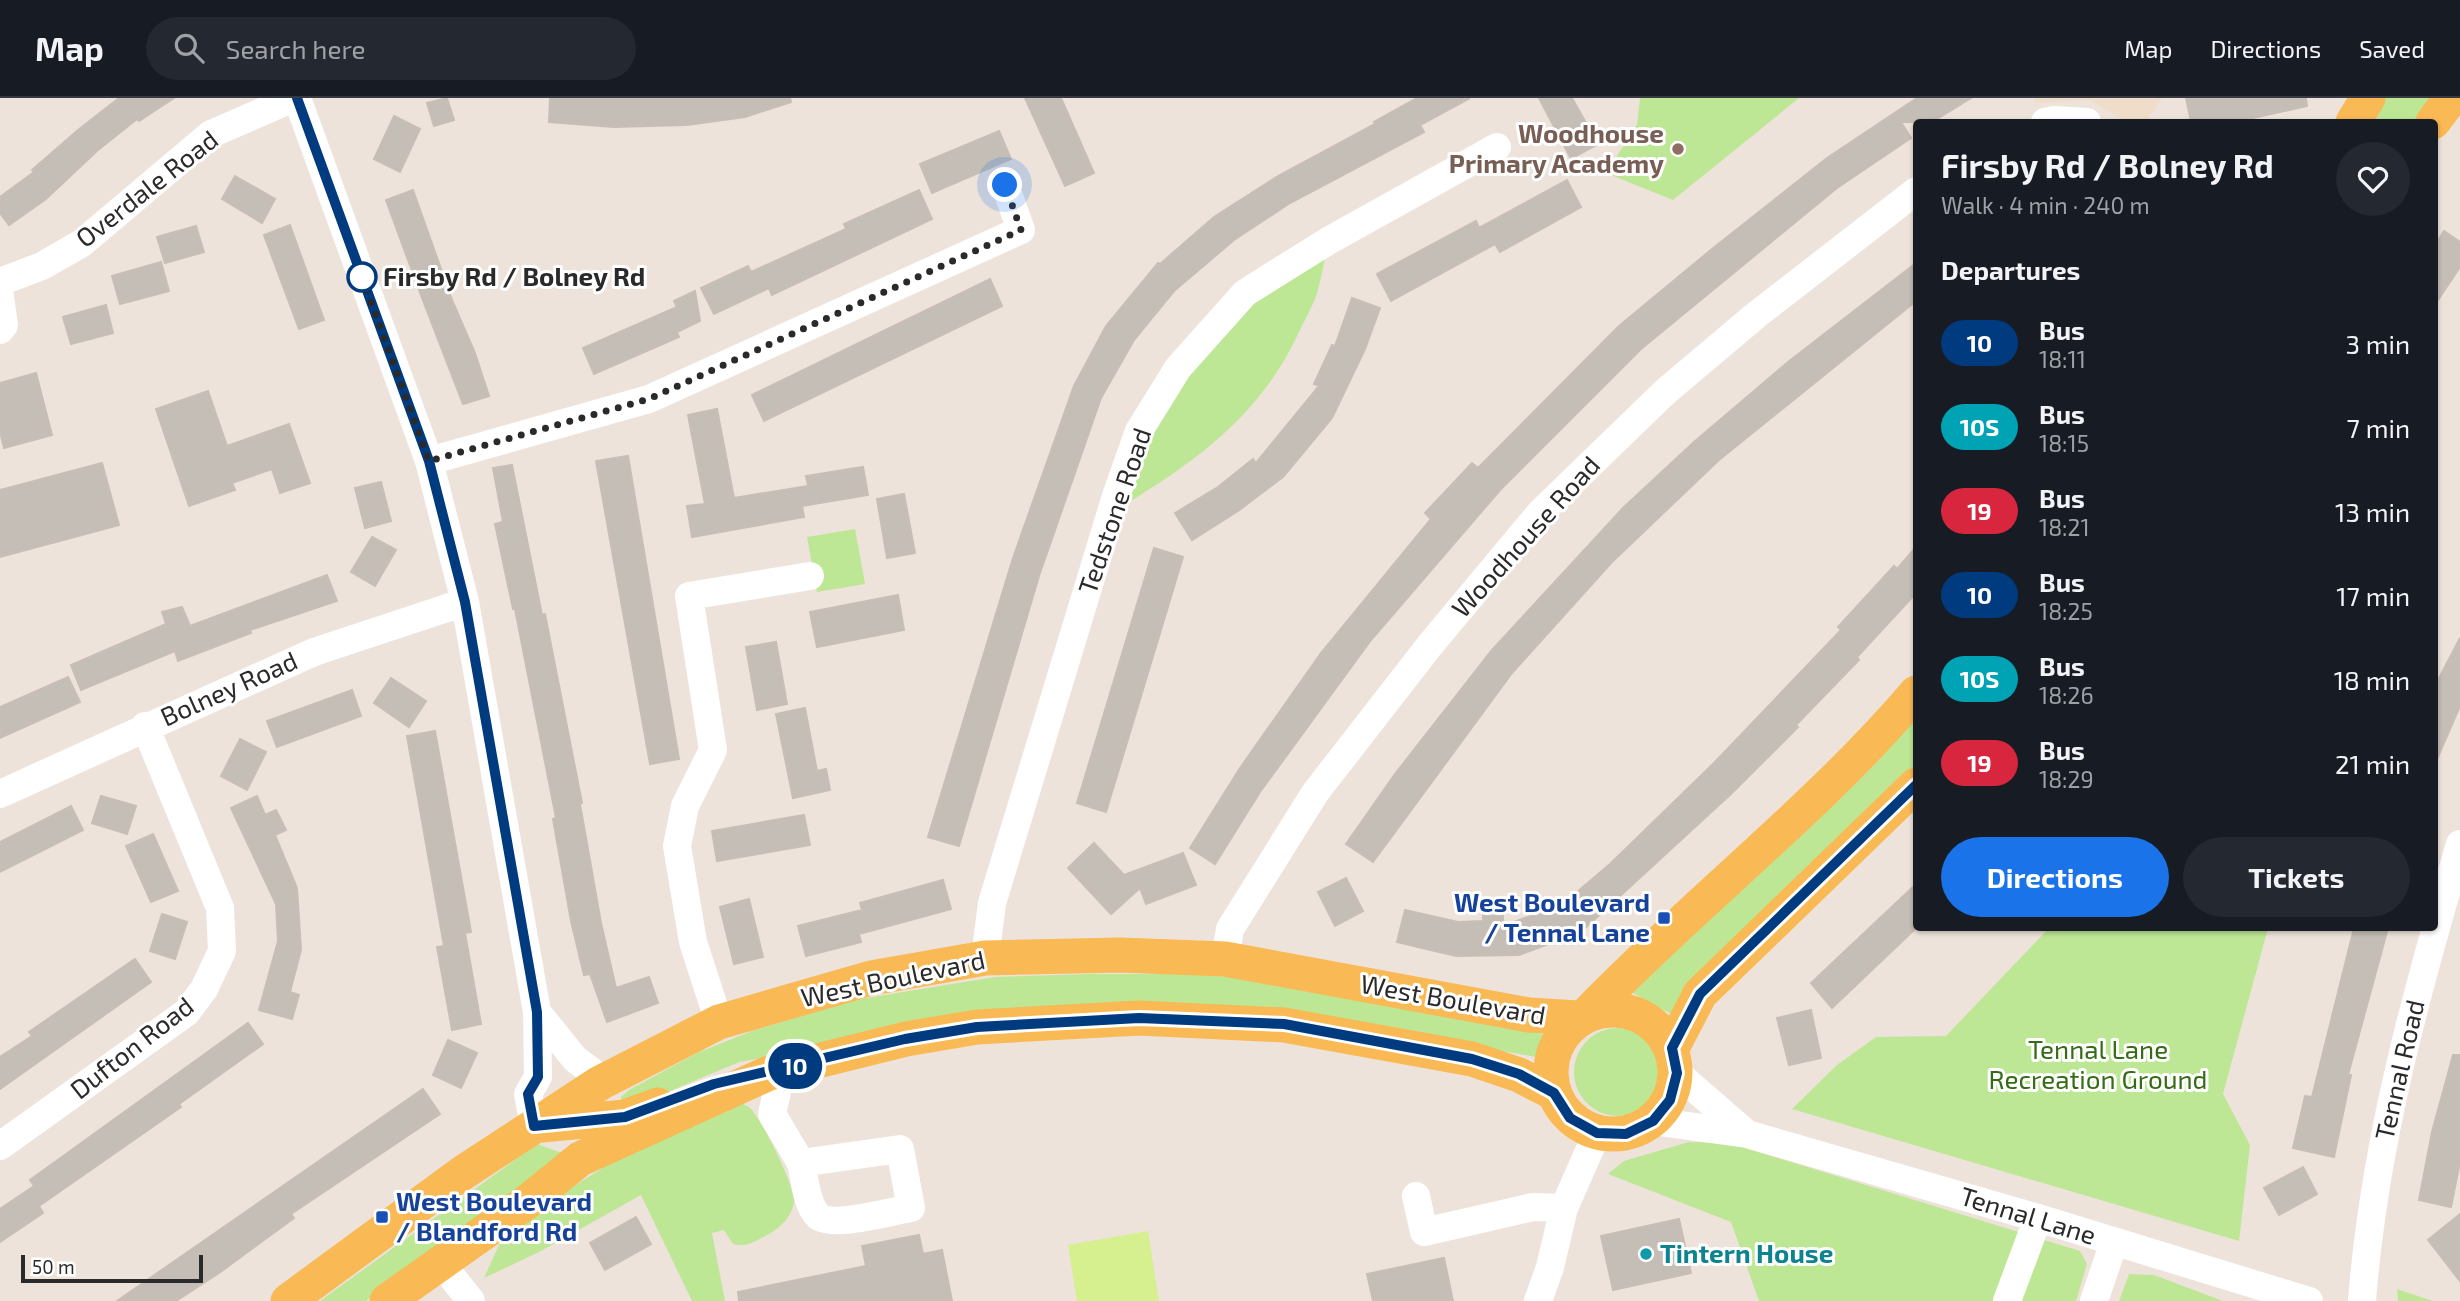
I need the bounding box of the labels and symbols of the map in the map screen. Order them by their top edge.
place label: Woodhouse Primary Academy [1449,117,1664,179]
street label: Overdale Road [69,123,223,253]
marker: Woodhouse Primary Academy [1670,141,1686,157]
your location [987,167,1022,202]
place label: Firsby Rd / Bolney Rd [383,260,645,292]
marker: Firsby Rd / Bolney Rd [347,262,377,292]
street label: Tedstone Road [1071,423,1157,598]
street label: Woodhouse Road [1444,449,1605,623]
street label: Bolney Road [155,644,302,732]
place label: West Boulevard / Tennal Lane [1454,886,1650,947]
marker: West Boulevard / Tennal Lane [1656,910,1672,926]
street label: West Boulevard [798,943,988,1012]
street label: West Boulevard [1358,967,1548,1030]
street label: Dufton Road [63,989,199,1104]
street label: Tennal Road [2367,996,2430,1143]
park label: Tennal Lane Recreation Ground [1989,1033,2207,1094]
line badge: 10 [764,1043,826,1089]
street label: Tennal Lane [1957,1179,2100,1250]
place label: West Boulevard / Blandford Rd [396,1185,592,1246]
marker: West Boulevard / Blandford Rd [374,1209,390,1225]
place label: Tintern House [1660,1237,1833,1268]
marker: Tintern House [1638,1246,1654,1262]
scale bar [21,1252,203,1284]

